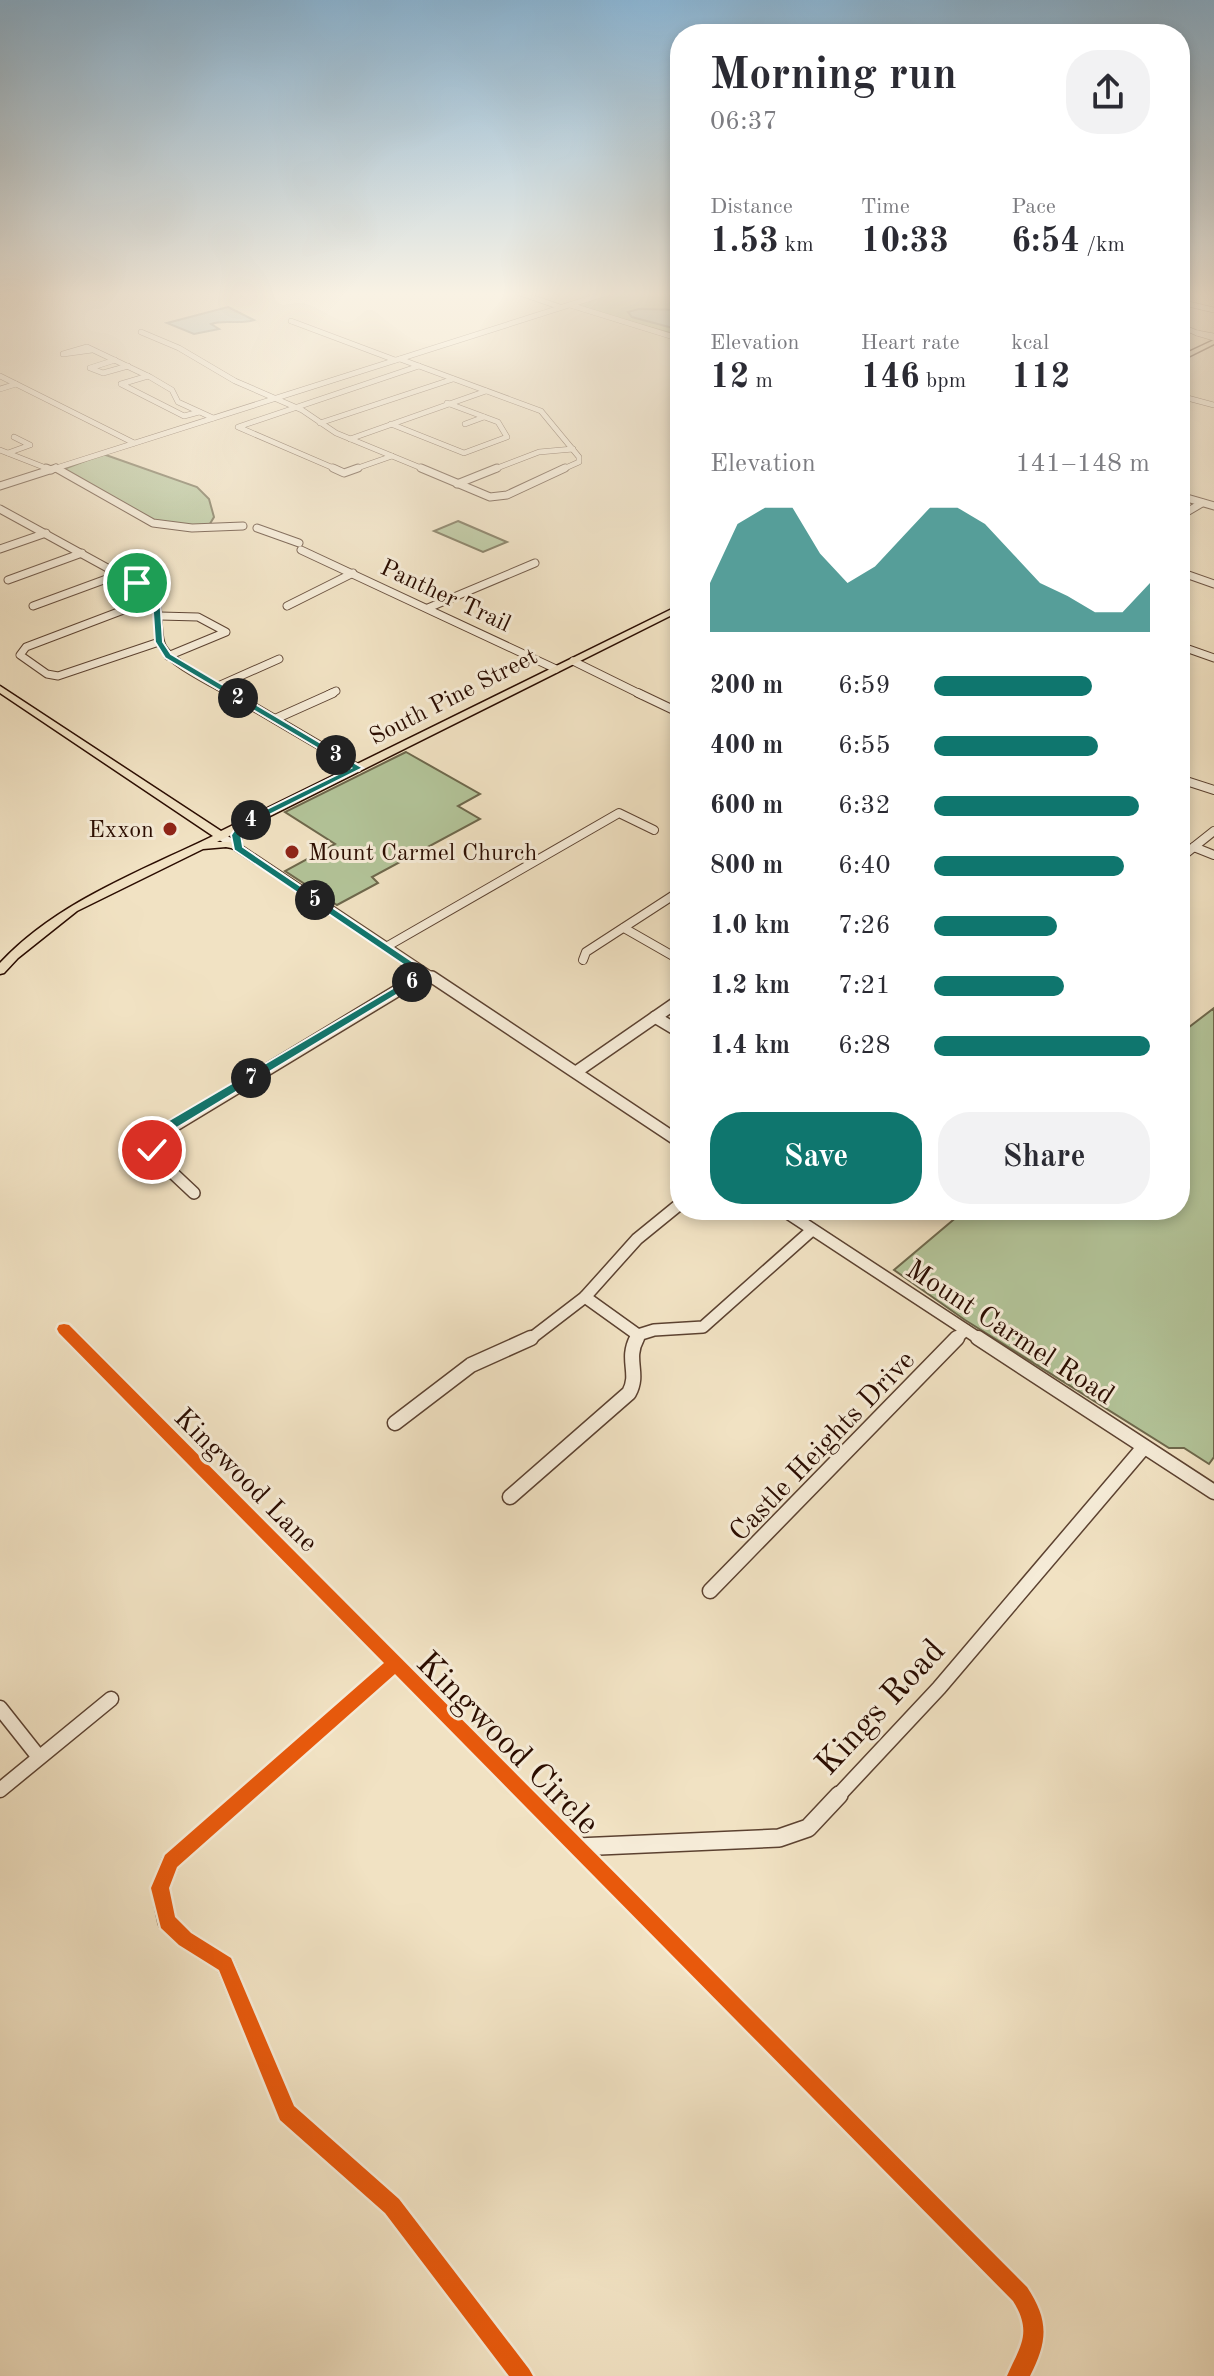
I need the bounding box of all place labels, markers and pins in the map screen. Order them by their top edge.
pin [103,549,171,617]
pin: 2 [218,678,258,718]
pin: 3 [316,735,356,775]
pin: 4 [231,800,271,840]
place label: Exxon [88,819,154,843]
marker: Exxon [161,820,179,838]
place label: Mount Carmel Church [308,842,537,866]
marker: Mount Carmel Church [283,843,301,861]
pin: 5 [295,880,335,920]
pin: 6 [392,962,432,1002]
pin: 7 [231,1058,271,1098]
pin [118,1116,186,1184]

